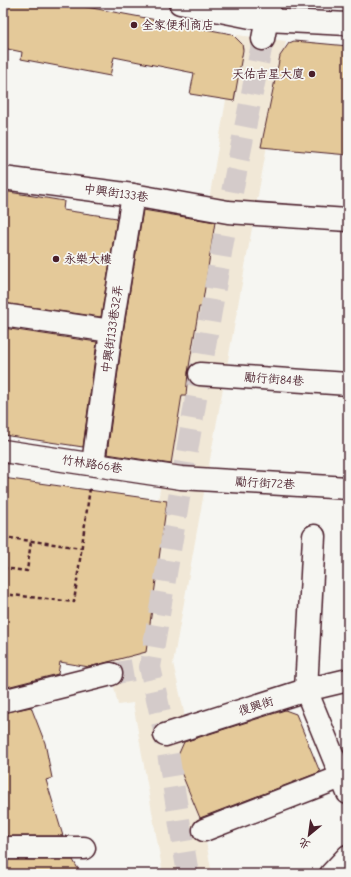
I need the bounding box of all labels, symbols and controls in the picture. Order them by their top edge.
place label: 全家便利商店 [142,18,214,32]
marker: 全家便利商店 [129,20,139,30]
place label: 天佑吉星大廈 [232,67,304,81]
marker: 天佑吉星大廈 [307,69,317,79]
street label: 中興街133巷 [83,182,149,204]
place label: 永樂大樓 [64,252,112,266]
marker: 永樂大樓 [51,254,61,264]
street label: 中興街133巷32弄 [99,284,125,374]
street label: 勵行街84巷 [244,370,304,388]
street label: 竹林路66巷 [61,452,123,476]
street label: 勵行街72巷 [235,474,295,492]
street label: 復興街 [237,694,275,718]
north arrow [289,815,329,855]
text: 北 [296,835,312,852]

